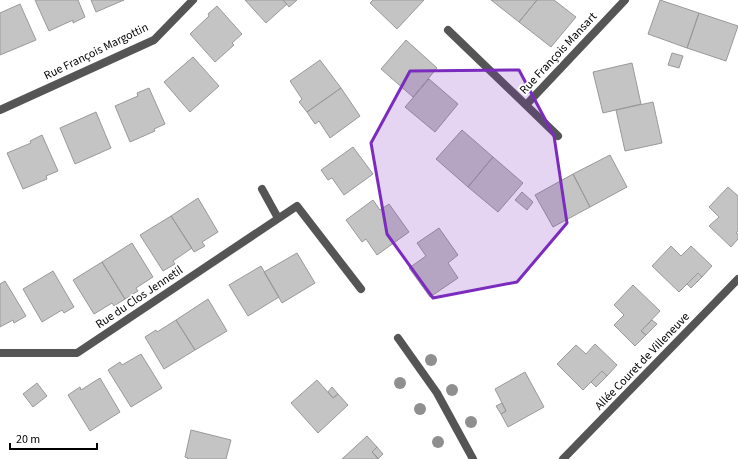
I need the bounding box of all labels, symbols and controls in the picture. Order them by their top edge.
street label: Rue François Mansart [516,9,601,98]
street label: Rue François Margottin [41,19,151,84]
street label: Rue du Clos Jennetil [92,262,186,333]
street label: Allée Couret de Villeneuve [591,309,694,414]
scale bar [10,425,97,451]
text: 20 m [16,431,40,448]

